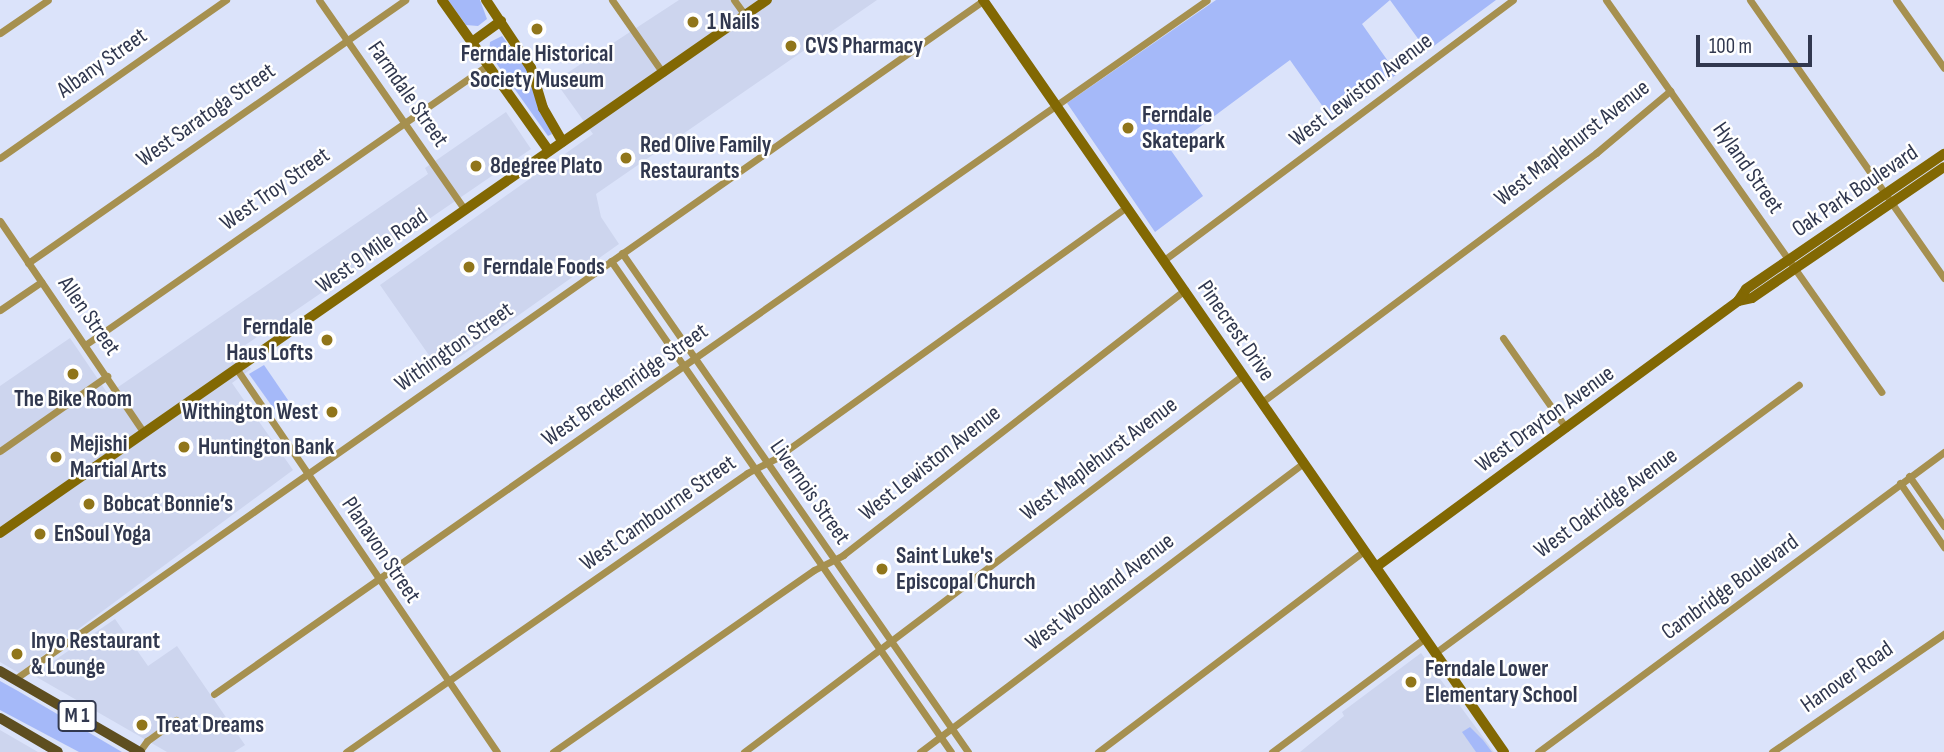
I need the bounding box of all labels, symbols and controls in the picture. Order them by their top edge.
place label: 1 Nails [707,8,759,36]
marker: 1 Nails [685,14,701,30]
marker: Ferndale Historical Society Museum [529,21,545,37]
scale bar [1699,21,1814,65]
street label: Albany Street [52,22,152,104]
street label: West Lewiston Avenue [1284,27,1438,153]
place label: CVS Pharmacy [805,32,923,60]
text: 100 m [1709,34,1752,59]
street label: Farmdale Street [362,36,454,152]
marker: CVS Pharmacy [783,38,799,54]
place label: Ferndale Historical Society Museum [461,40,613,94]
street label: West Saratoga Street [131,57,281,173]
street label: West Maplehurst Avenue [1489,74,1655,212]
place label: Ferndale Skatepark [1142,101,1225,155]
street label: Hyland Street [1706,117,1790,219]
marker: Ferndale Skatepark [1120,120,1136,136]
place label: Red Olive Family Restaurants [640,131,771,185]
street label: Oak Park Boulevard [1787,139,1923,243]
street label: West Troy Street [215,141,335,237]
marker: Red Olive Family Restaurants [618,150,634,166]
place label: 8degree Plato [490,152,602,180]
marker: 8degree Plato [468,158,484,174]
street label: West 9 Mile Road [311,202,433,300]
place label: Ferndale Foods [483,253,605,281]
marker: Ferndale Foods [461,259,477,275]
street label: Allen Street [52,271,126,361]
street label: Pinecrest Drive [1191,275,1281,387]
street label: Withington Street [390,296,518,398]
place label: Ferndale Haus Lofts [226,313,313,367]
street label: West Breckenridge Street [537,317,713,453]
marker: Ferndale Haus Lofts [319,332,335,348]
street label: West Drayton Avenue [1470,360,1620,478]
marker: The Bike Room [65,366,81,382]
place label: The Bike Room [14,385,132,413]
street label: West Maplehurst Avenue [1015,391,1183,527]
place label: Withington West [182,398,318,426]
street label: West Lewiston Avenue [854,399,1006,527]
marker: Withington West [324,404,340,420]
place label: Mejishi Martial Arts [70,430,166,484]
place label: Huntington Bank [198,433,334,461]
street label: Livernois Street [764,434,856,550]
marker: Huntington Bank [176,439,192,455]
street label: West Oakridge Avenue [1529,442,1683,564]
marker: Mejishi Martial Arts [48,449,64,465]
street label: West Cambourne Street [575,449,741,577]
place label: Bobcat Bonnie’s [103,490,233,518]
street label: Planavon Street [336,492,426,608]
marker: Bobcat Bonnie’s [81,496,97,512]
place label: EnSoul Yoga [54,520,151,548]
marker: EnSoul Yoga [32,526,48,542]
street label: West Woodland Avenue [1020,527,1180,657]
street label: Cambridge Boulevard [1656,528,1804,646]
place label: Saint Luke's Episcopal Church [896,542,1036,596]
marker: Saint Luke's Episcopal Church [874,561,890,577]
place label: Inyo Restaurant & Lounge [31,627,160,681]
street label: Hanover Road [1796,635,1898,719]
marker: Inyo Restaurant & Lounge [9,646,25,662]
place label: Ferndale Lower Elementary School [1425,655,1577,709]
marker: Ferndale Lower Elementary School [1403,674,1419,690]
road number: M 1 [56,698,98,734]
place label: Treat Dreams [156,711,264,739]
marker: Treat Dreams [134,717,150,733]

